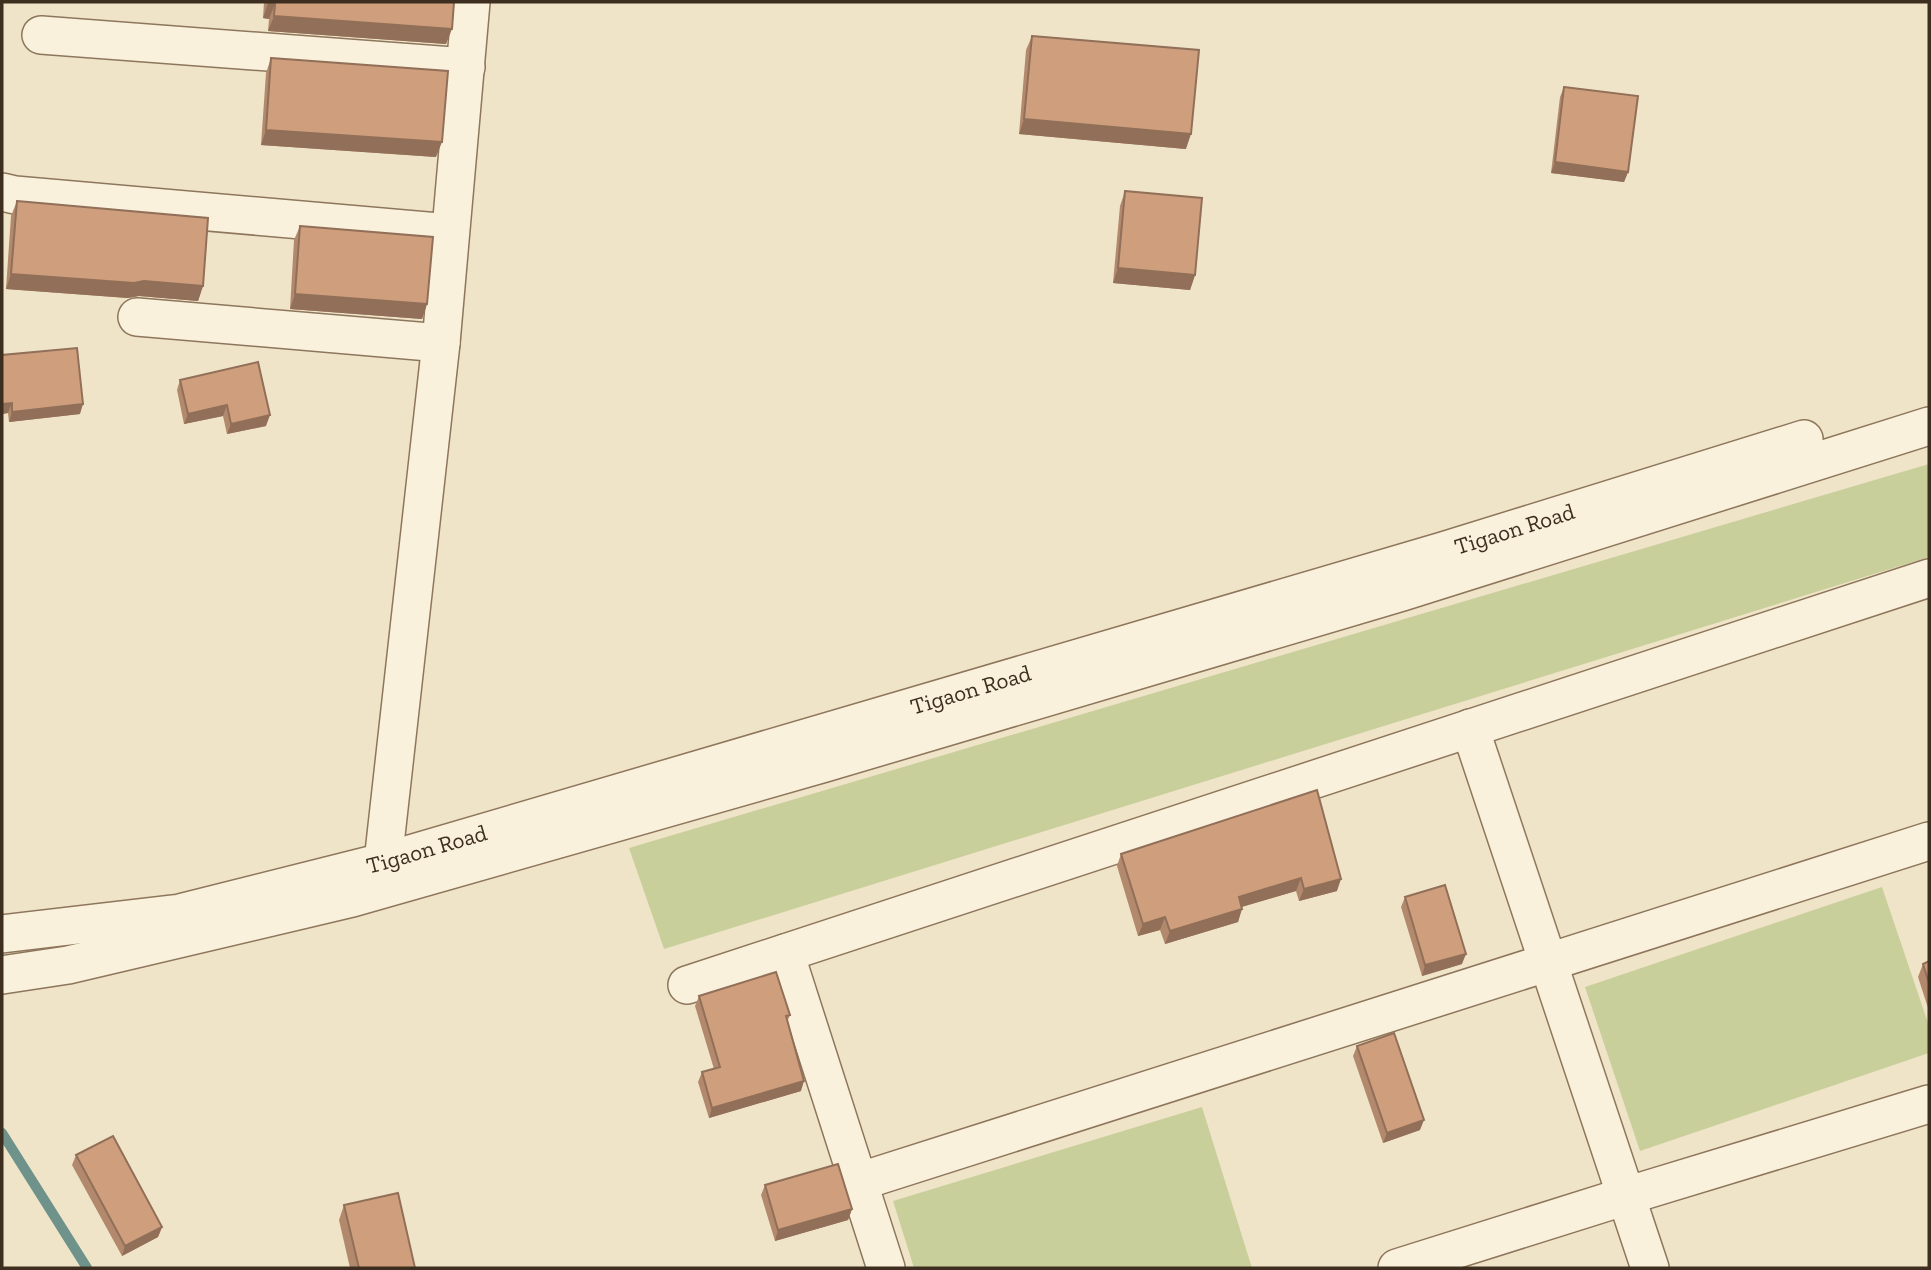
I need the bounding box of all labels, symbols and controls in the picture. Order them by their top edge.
street label: Tigaon Road [1451,497,1578,561]
street label: Tigaon Road [907,659,1035,720]
street label: Tigaon Road [363,818,490,880]

